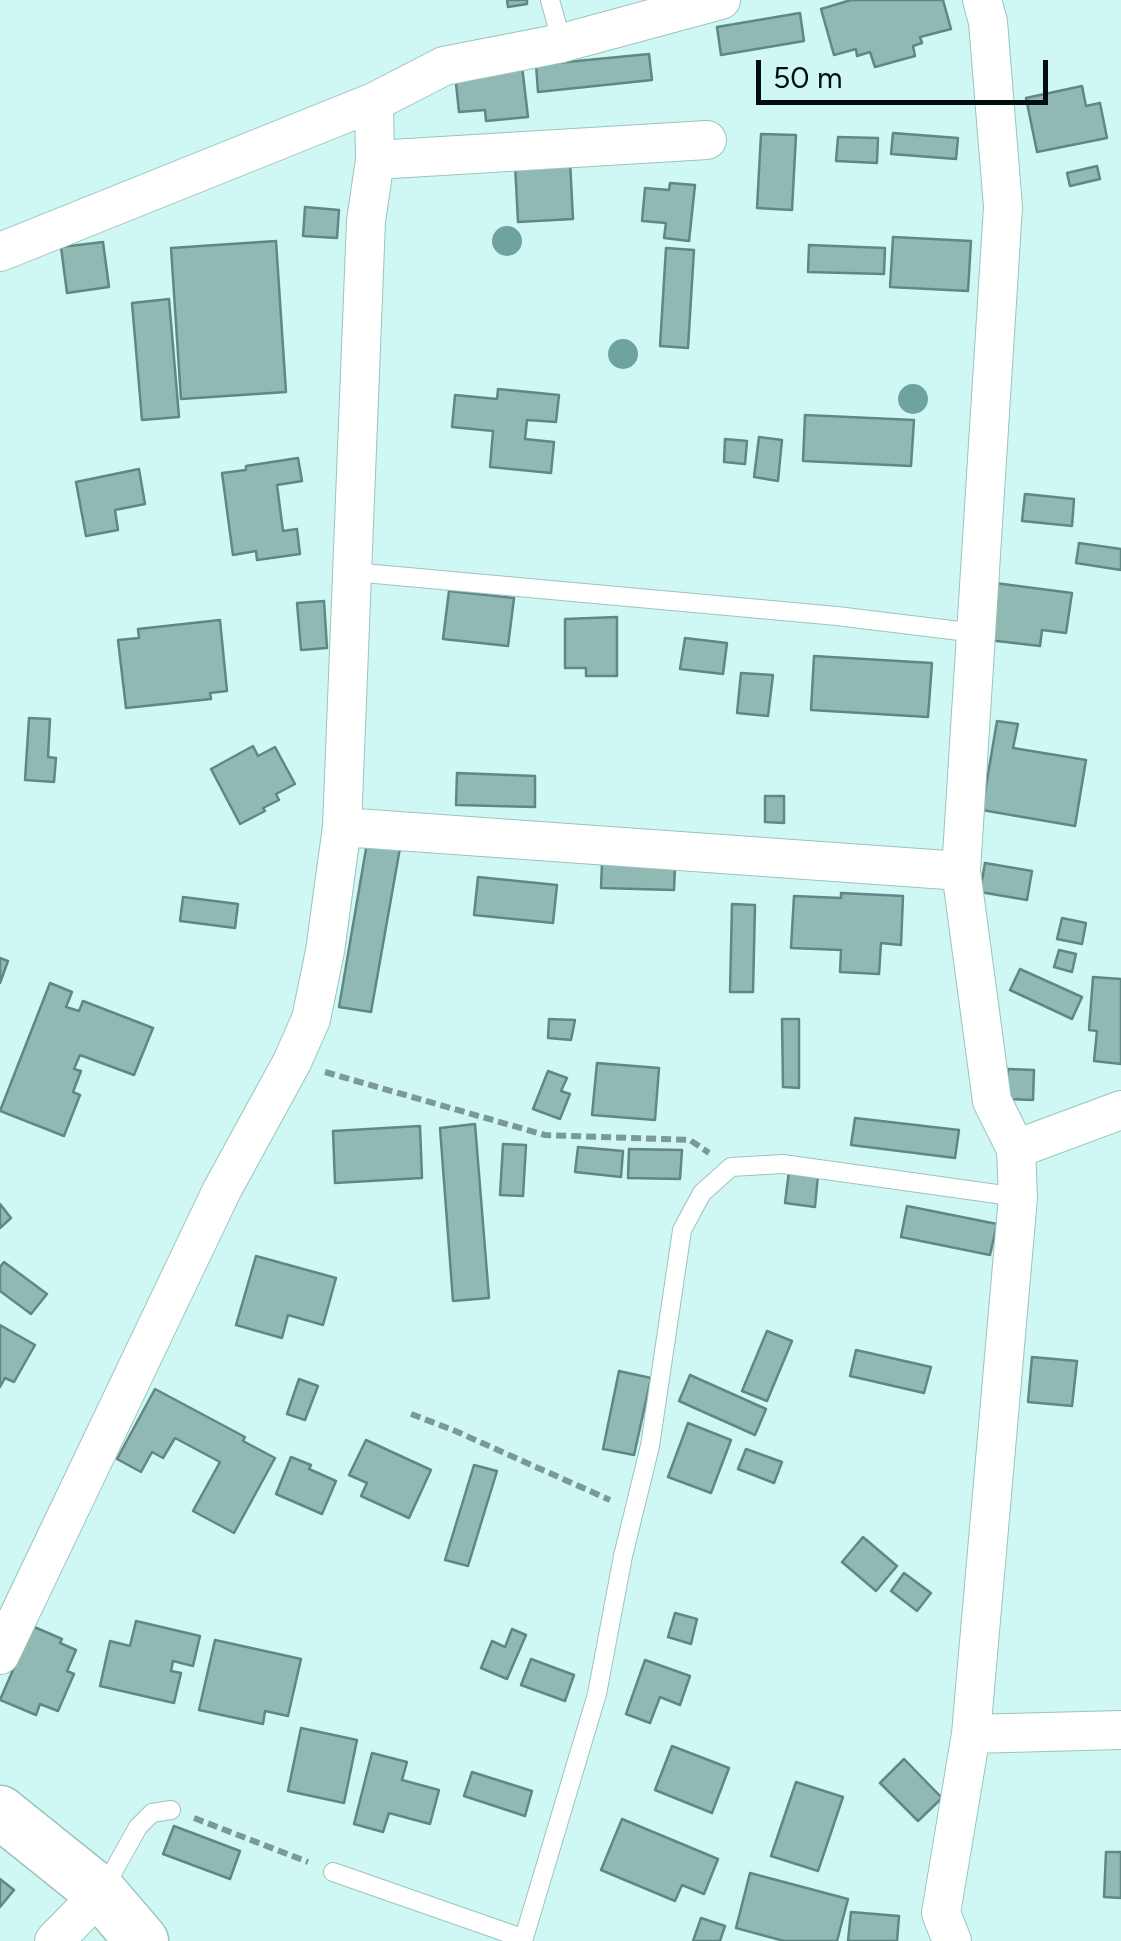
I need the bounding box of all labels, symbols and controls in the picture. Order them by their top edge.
scale bar [761,40,1054,102]
text: 50 m [773,59,842,96]

